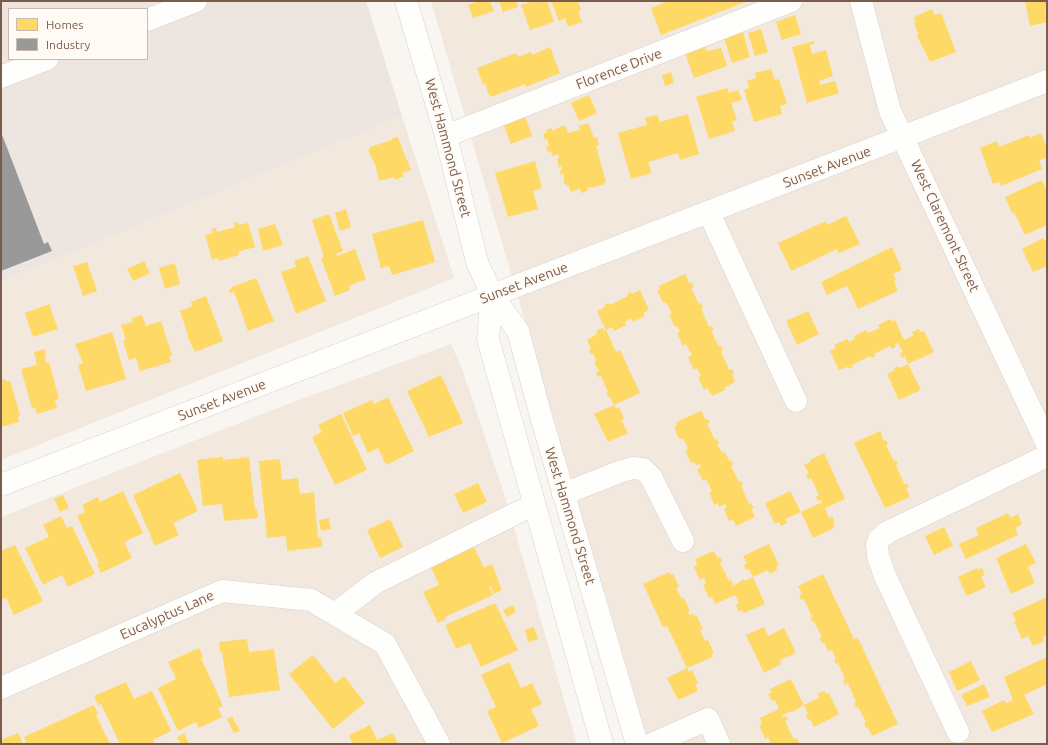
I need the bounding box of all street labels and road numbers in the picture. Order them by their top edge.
street label: Florence Drive [574,45,664,93]
street label: West Hammond Street [421,77,475,219]
street label: Sunset Avenue [781,142,873,192]
street label: West Claremont Street [907,157,983,295]
street label: Sunset Avenue [478,258,570,308]
street label: Sunset Avenue [176,375,268,425]
street label: West Hammond Street [541,445,599,587]
street label: Eucalyptus Lane [118,587,216,643]

